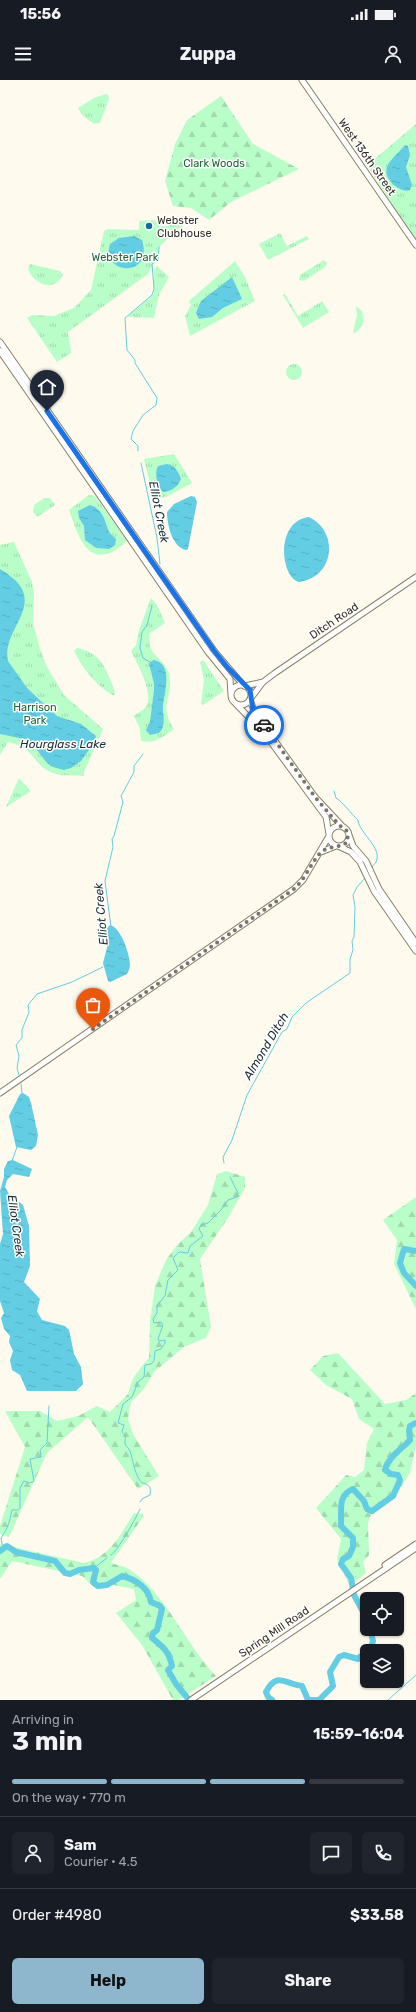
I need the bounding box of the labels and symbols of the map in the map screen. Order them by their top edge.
street label: West 136th Street [336,116,399,198]
park label: Clark Woods [183,157,245,170]
place label: Webster Clubhouse [157,214,212,240]
marker: Webster Clubhouse [144,221,154,231]
park label: Webster Park [92,251,159,264]
pin [30,370,64,411]
water label: Elliot Creek [146,480,172,545]
street label: Ditch Road [307,600,361,642]
park label: Harrison Park [13,701,57,727]
courier [244,705,284,745]
water label: Hourglass Lake [20,737,106,751]
water label: Elliot Creek [91,881,111,946]
pin [76,988,110,1029]
water label: Almond Ditch [240,1010,291,1083]
water label: Elliot Creek [5,1194,27,1259]
street label: Spring Mill Road [237,1604,311,1660]

